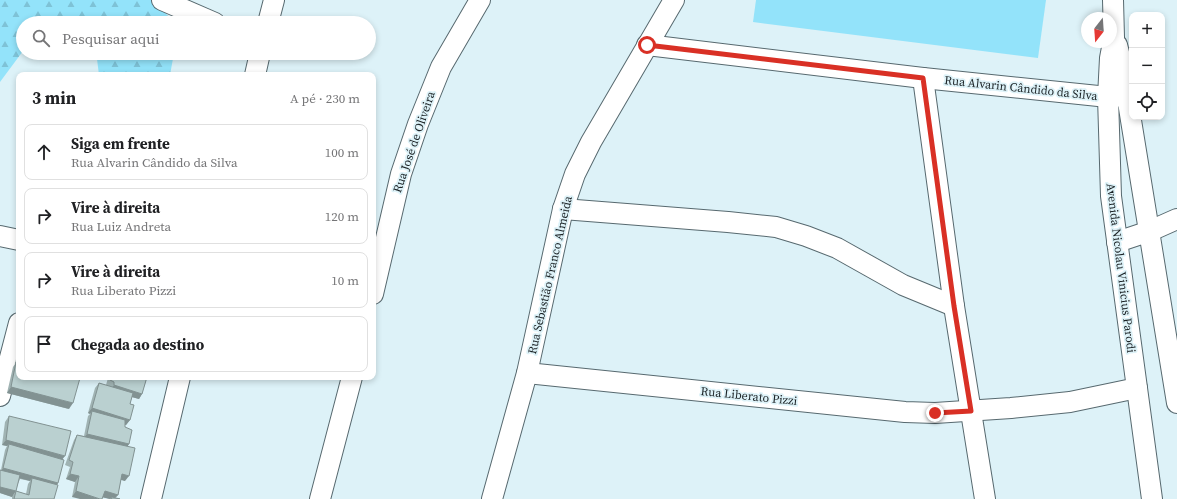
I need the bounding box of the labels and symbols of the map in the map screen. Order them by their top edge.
north arrow [1081,12,1117,48]
route start [638,36,656,54]
street label: Rua Alvarin Cândido da Silva [944,72,1099,104]
street label: Rua José de Oliveira [389,88,439,195]
street label: Avenida Nicolau Vinicius Parodi [1103,182,1139,354]
street label: Rua Sebastião Franco Almeida [524,193,576,356]
street label: Rua Liberato Pizzi [700,383,798,409]
route end [926,404,944,422]

